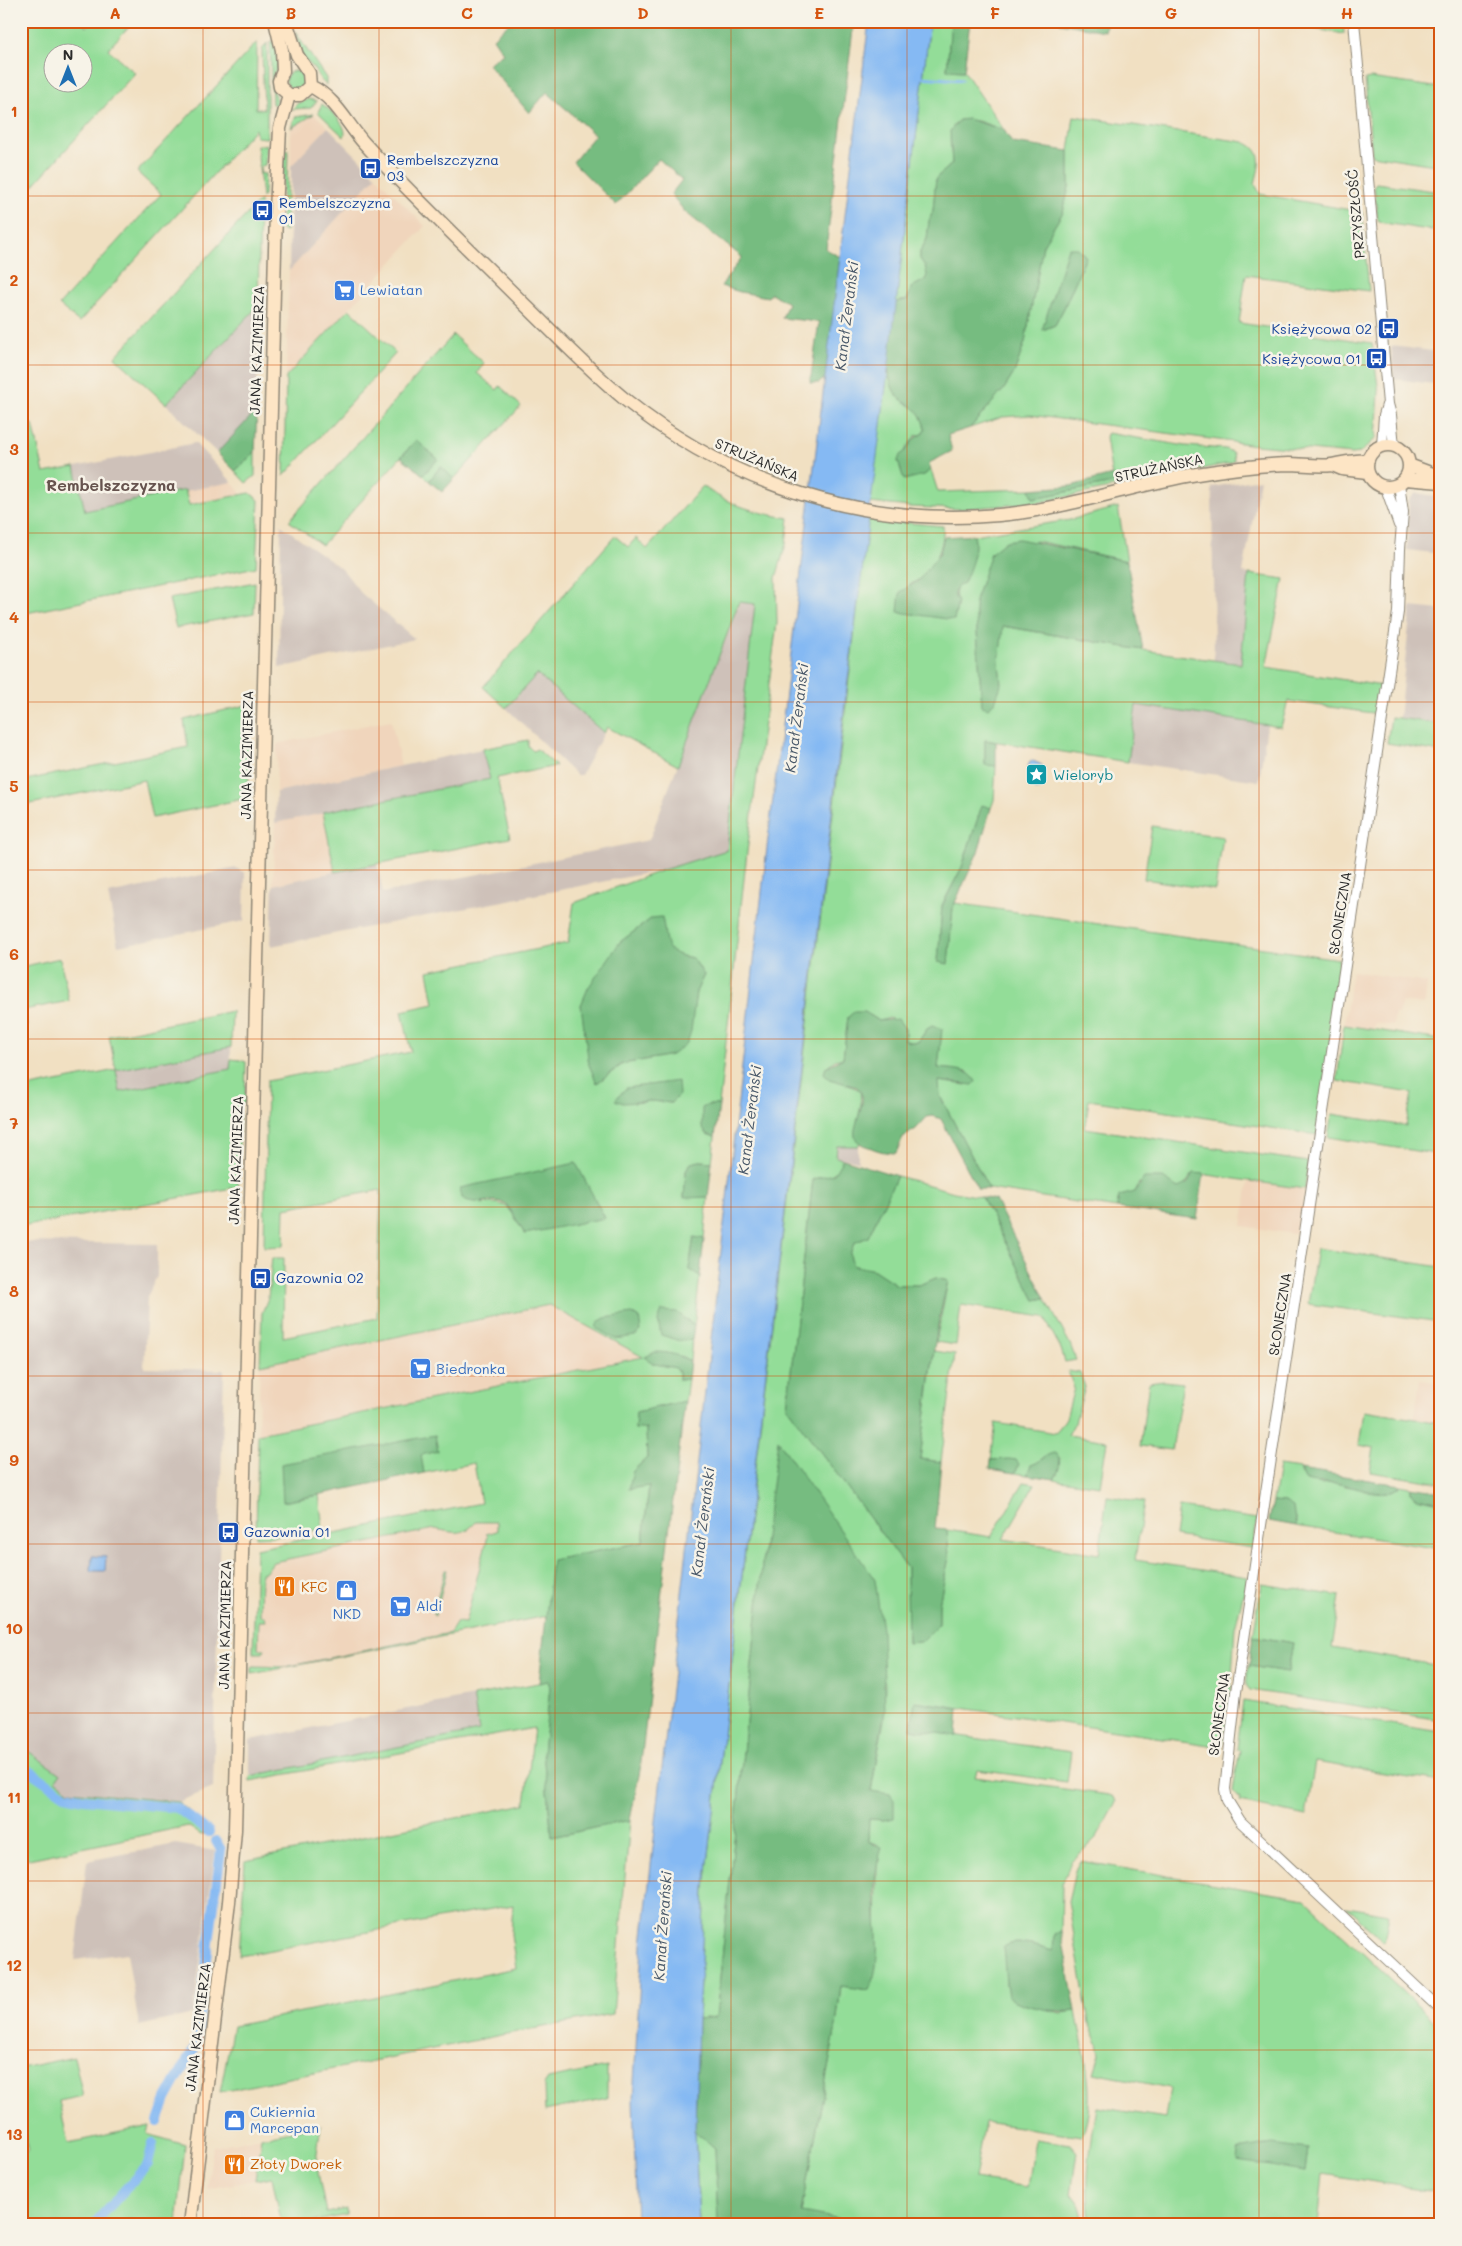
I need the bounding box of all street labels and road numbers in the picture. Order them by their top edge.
street label: PRZYSZŁOŚĆ [1342,169,1369,259]
street label: JANA KAZIMIERZA [245,285,268,415]
street label: STRUŻAŃSKA [712,433,802,486]
street label: STRUŻAŃSKA [1113,449,1205,486]
street label: JANA KAZIMIERZA [236,690,257,820]
street label: SŁONECZNA [1324,870,1355,956]
street label: JANA KAZIMIERZA [224,1095,247,1225]
street label: SŁONECZNA [1264,1271,1295,1357]
street label: JANA KAZIMIERZA [214,1560,235,1690]
street label: SŁONECZNA [1203,1671,1234,1757]
street label: JANA KAZIMIERZA [180,1962,215,2092]

